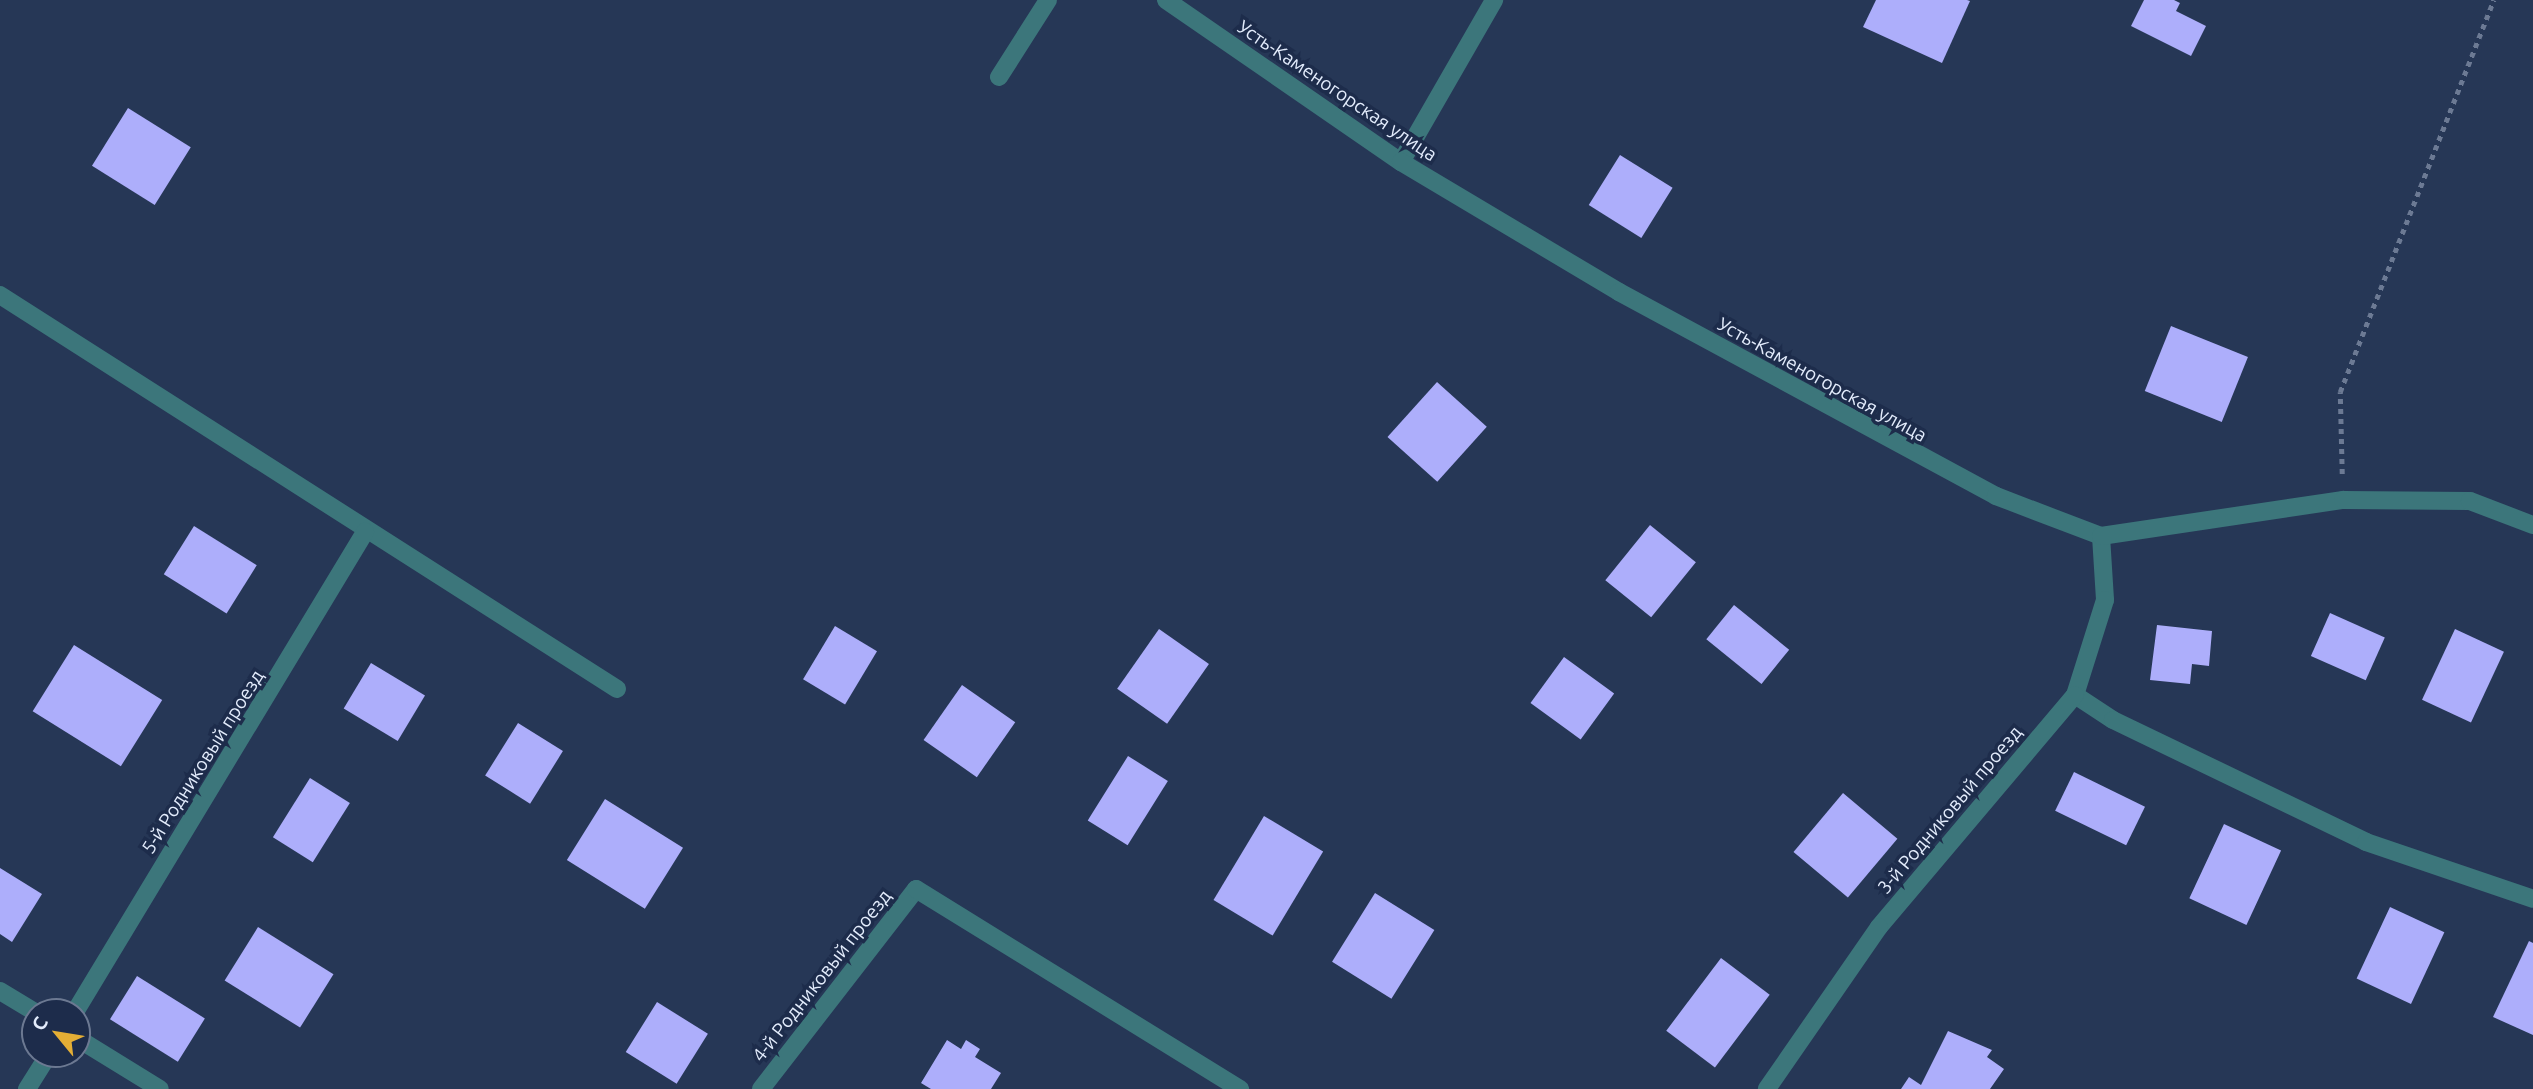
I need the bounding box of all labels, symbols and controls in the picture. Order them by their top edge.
street label: Усть-Каменогорская улица [1233,16,1441,166]
street label: Усть-Каменогорская улица [1713,313,1931,447]
street label: 5-й Родниковый проезд [137,666,269,858]
street label: 3-й Родниковый проезд [1873,721,2027,899]
street label: 4-й Родниковый проезд [748,885,896,1067]
north arrow [21,998,91,1068]
text: С [27,1013,52,1034]

